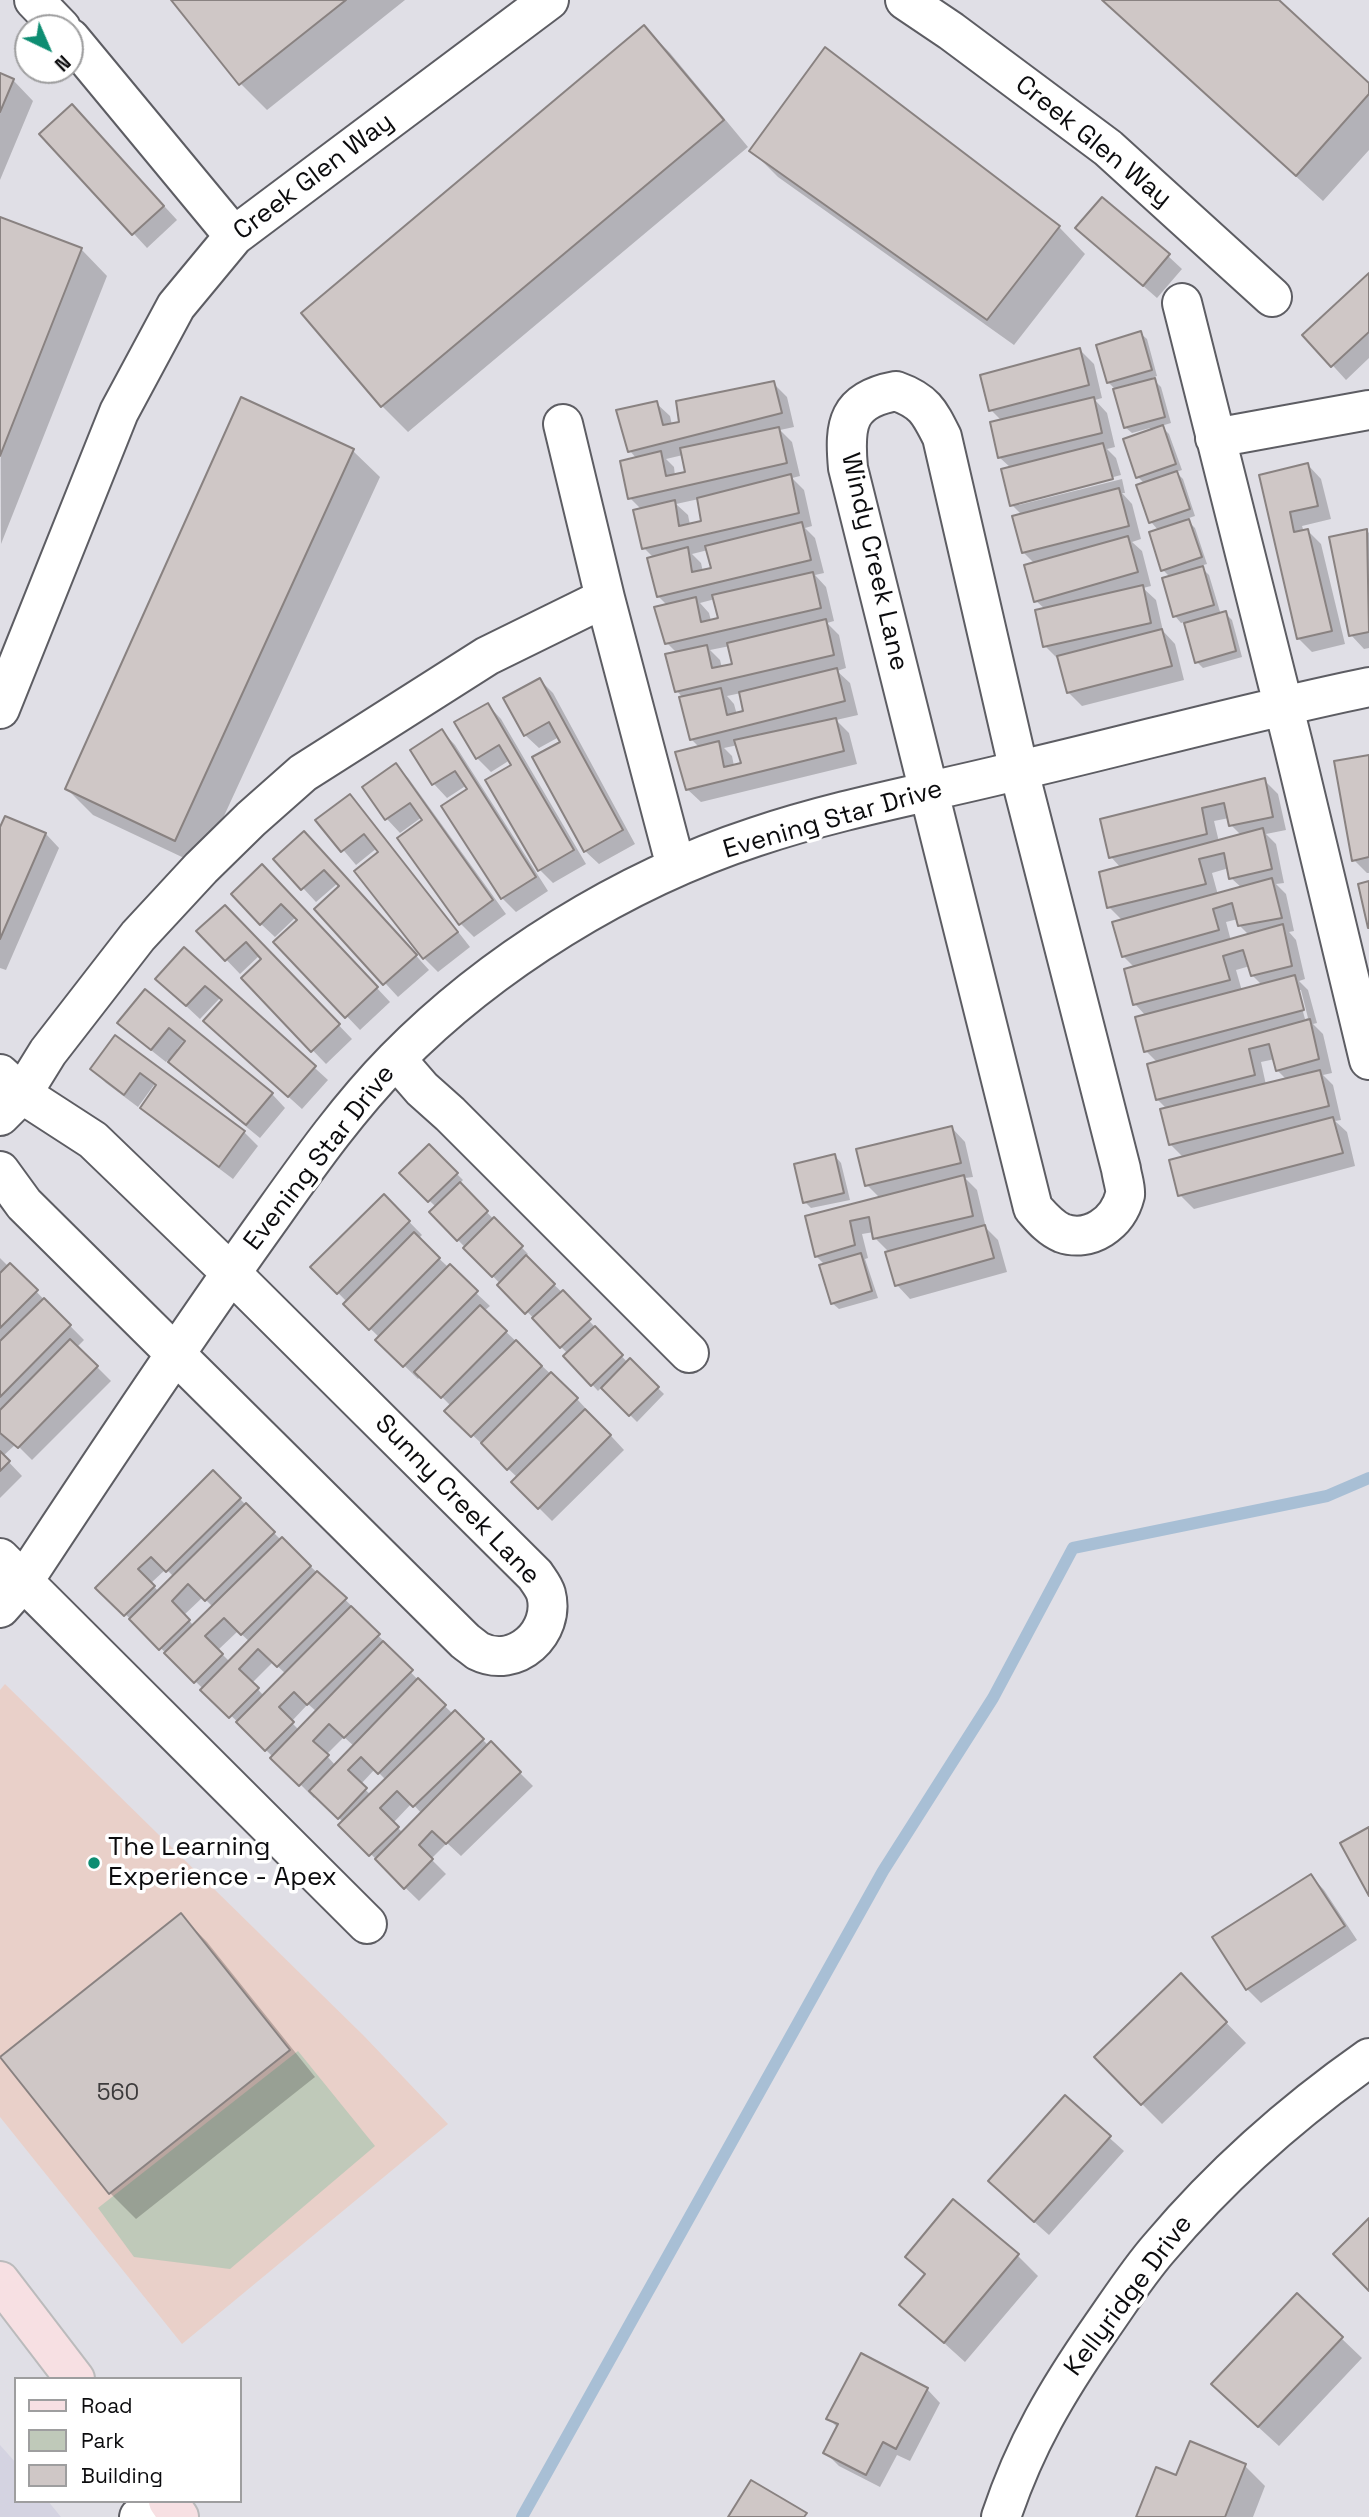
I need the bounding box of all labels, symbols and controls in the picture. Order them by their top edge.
north arrow [14,14,84,84]
text: N [49,50,76,76]
street label: Creek Glen Way [1009,69,1177,215]
street label: Creek Glen Way [228,107,400,247]
street label: Windy Creek Lane [834,450,914,674]
street label: Evening Star Drive [720,774,946,866]
street label: Evening Star Drive [238,1059,402,1257]
street label: Sunny Creek Lane [368,1409,546,1591]
place label: The Learning Experience - Apex [108,1832,337,1894]
marker: The Learning Experience - Apex [86,1855,102,1871]
house number: 560 [97,2080,139,2108]
street label: Kellyridge Drive [1058,2209,1200,2383]
legend [14,2377,242,2503]
text: Road [81,2392,133,2419]
text: Park [81,2427,125,2454]
text: Building [81,2462,163,2489]

